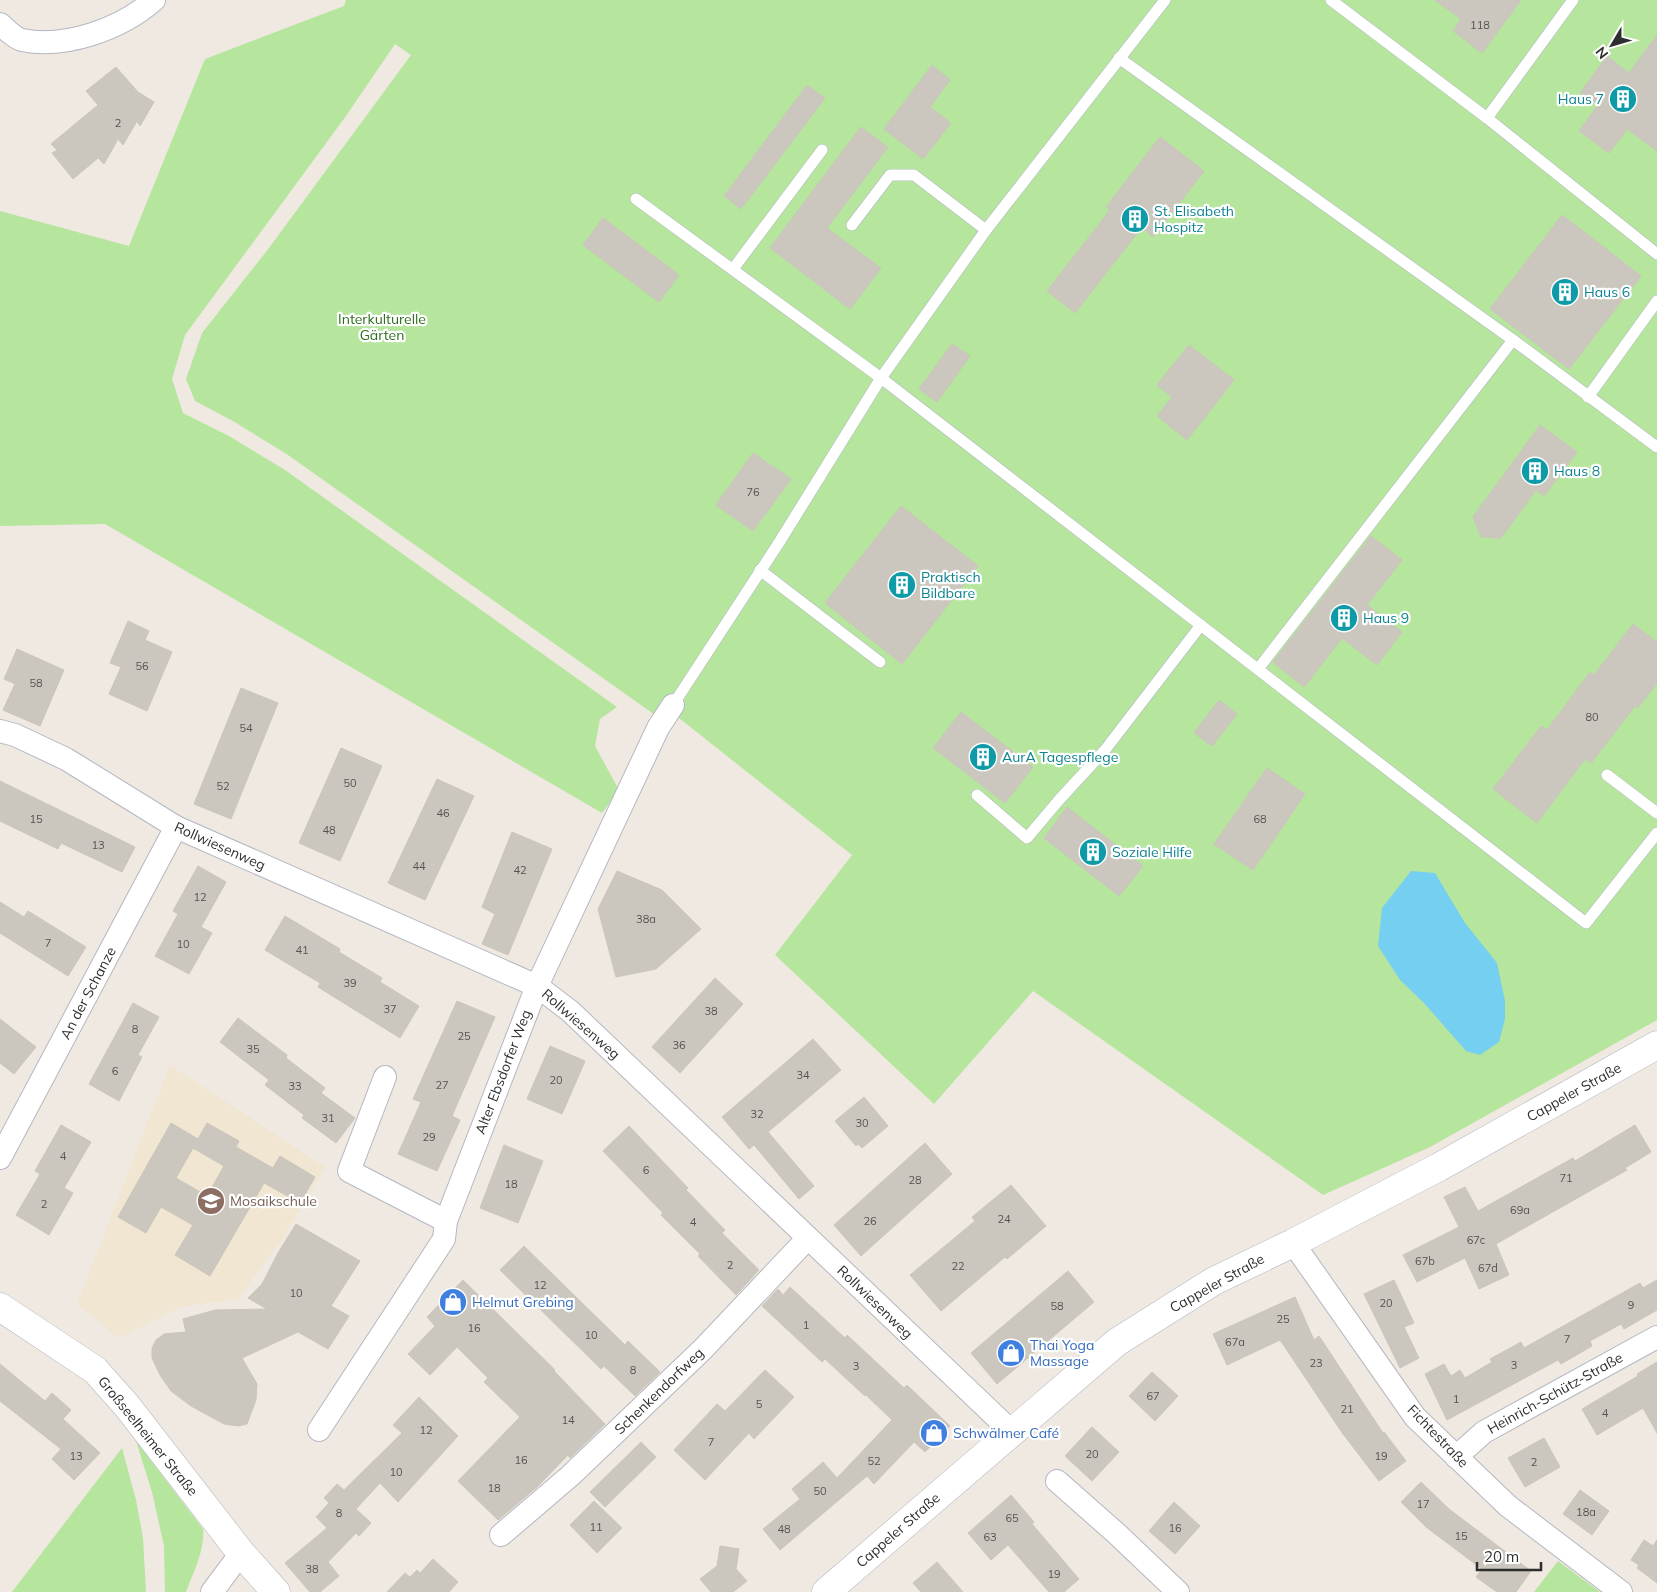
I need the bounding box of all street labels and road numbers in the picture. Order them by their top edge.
street label: Rollwiesenweg [172,818,268,874]
street label: An der Schanze [56,944,120,1042]
street label: Rollwiesenweg [538,985,624,1063]
street label: Alter Ebsdorfer Weg [471,1007,535,1137]
street label: Cappeler Straße [1524,1059,1624,1125]
street label: Cappeler Straße [1167,1250,1267,1316]
street label: Rollwiesenweg [833,1261,917,1343]
street label: Schenkendorfweg [611,1344,707,1438]
street label: Heinrich-Schütz-Straße [1484,1348,1626,1438]
street label: Großseelheimer Straße [94,1373,202,1499]
street label: Fichtestraße [1404,1401,1472,1471]
street label: Cappeler Straße [852,1489,944,1571]

